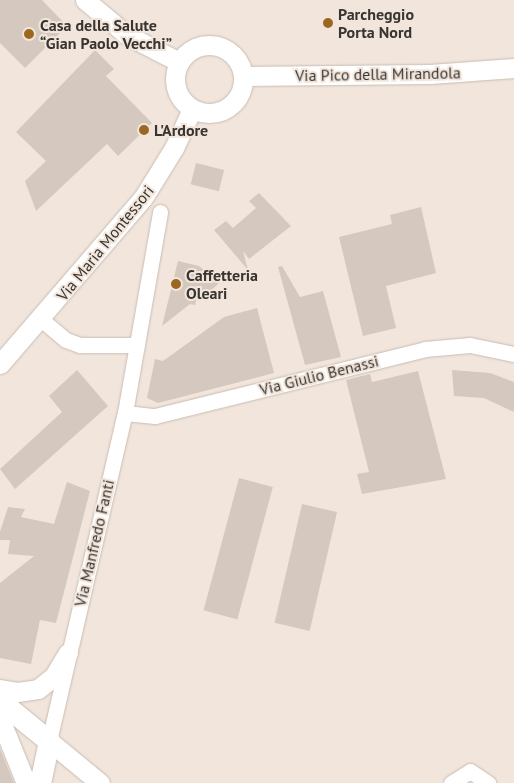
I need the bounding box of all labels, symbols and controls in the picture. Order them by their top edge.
place label: Parcheggio Porta Nord [338,4,414,42]
place label: Casa della Salute “Gian Paolo Vecchi” [40,15,172,53]
marker: Parcheggio Porta Nord [322,17,334,29]
marker: Casa della Salute “Gian Paolo Vecchi” [22,27,36,41]
street label: Via Pico della Mirandola [295,63,461,85]
place label: L'Ardore [154,120,208,140]
marker: L'Ardore [138,124,150,136]
street label: Via Maria Montessori [52,181,158,305]
place label: Caffetteria Oleari [186,265,258,303]
marker: Caffetteria Oleari [170,278,182,290]
street label: Via Giulio Benassi [257,351,381,399]
street label: Via Manfredo Fanti [70,478,118,608]

